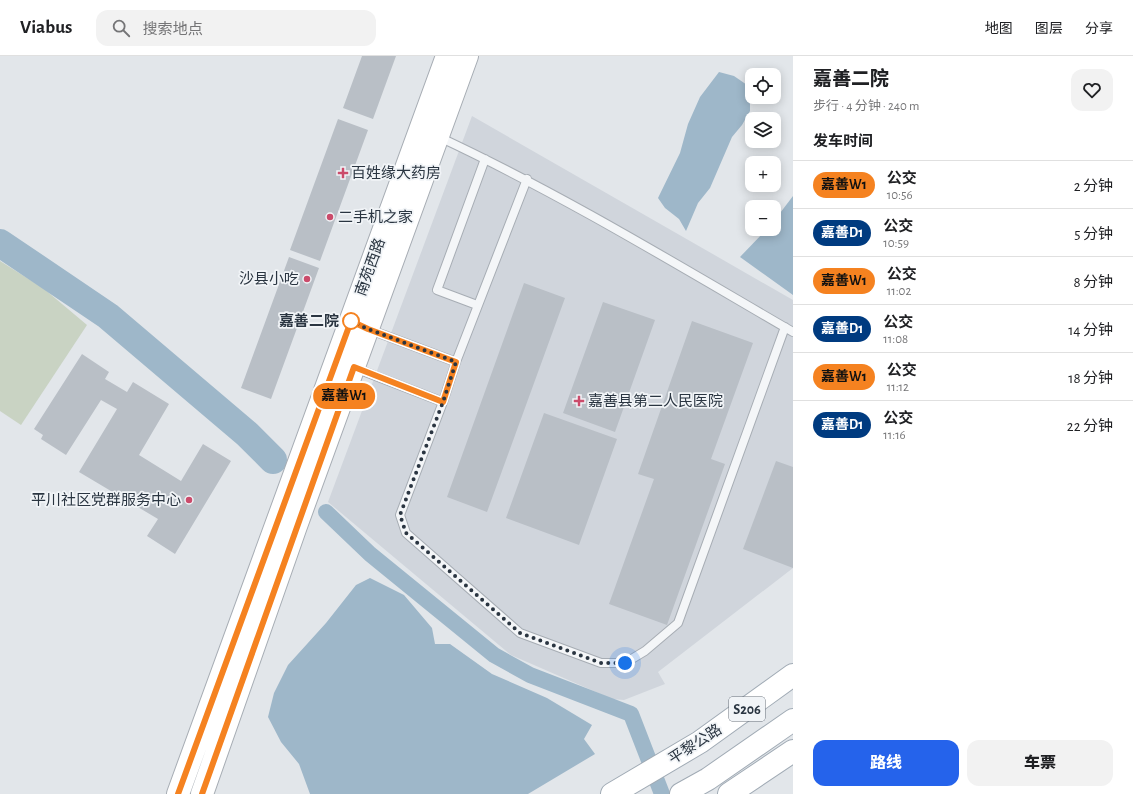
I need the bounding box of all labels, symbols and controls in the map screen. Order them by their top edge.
search box [96,10,376,46]
icon: search [110,17,132,39]
text: Viabus [20,18,72,37]
text: 搜索地点 [142,22,202,37]
text: 地图 [985,22,1013,36]
text: 图层 [1035,22,1063,36]
text: 分享 [1085,22,1113,36]
map controls [745,68,781,236]
button: locate [745,68,781,104]
button: heart [1071,69,1113,111]
text: 嘉善二院 [813,70,889,89]
text: 步行 · 4 分钟 · 240 m [813,100,920,113]
button: layers [745,112,781,148]
text: 发车时间 [813,134,873,149]
button: + [745,156,781,192]
place label: 百姓缘大药房 [351,164,441,181]
marker: 百姓缘大药房 [338,168,348,178]
text: 公交 [887,171,917,186]
text: 嘉善W1 [821,178,867,192]
text: 2 分钟 [1074,179,1113,194]
text: 10:56 [887,189,913,202]
button: − [745,200,781,236]
place label: 二手机之家 [338,209,413,225]
marker: 二手机之家 [325,212,335,222]
text: 公交 [883,219,913,234]
text: 嘉善D1 [821,226,863,240]
text: 5 分钟 [1074,227,1113,242]
street label: 南苑西路 [352,236,388,298]
text: 10:59 [883,237,909,250]
text: 公交 [887,267,917,282]
place label: 沙县小吃 [239,271,299,287]
marker: 沙县小吃 [302,274,312,284]
text: 嘉善W1 [821,274,867,288]
text: 8 分钟 [1073,275,1113,290]
text: 11:02 [887,285,911,298]
marker: 嘉善二院 [342,312,360,330]
place label: 嘉善二院 [279,313,339,329]
text: 公交 [883,315,913,330]
text: 嘉善D1 [821,322,863,336]
text: 14 分钟 [1068,323,1113,338]
text: 11:08 [883,333,908,346]
text: 公交 [887,363,917,378]
text: 嘉善W1 [821,370,867,384]
text: 18 分钟 [1068,371,1113,386]
text: 11:12 [887,381,909,394]
line badge: 嘉善W1 [316,383,372,409]
text: 嘉善W1 [321,389,367,403]
place label: 嘉善县第二人民医院 [588,393,723,409]
marker: 嘉善县第二人民医院 [573,395,585,407]
text: 公交 [883,411,913,426]
text: 嘉善D1 [821,418,863,432]
text: 22 分钟 [1067,419,1113,434]
text: 11:16 [883,429,906,442]
place label: 平川社区党群服务中心 [31,492,181,508]
marker: 平川社区党群服务中心 [184,495,194,505]
your location [615,653,635,673]
road number: S206 [729,697,765,721]
street label: 平黎公路 [665,721,725,767]
button: 路线 [813,740,959,786]
button: 车票 [967,740,1113,786]

